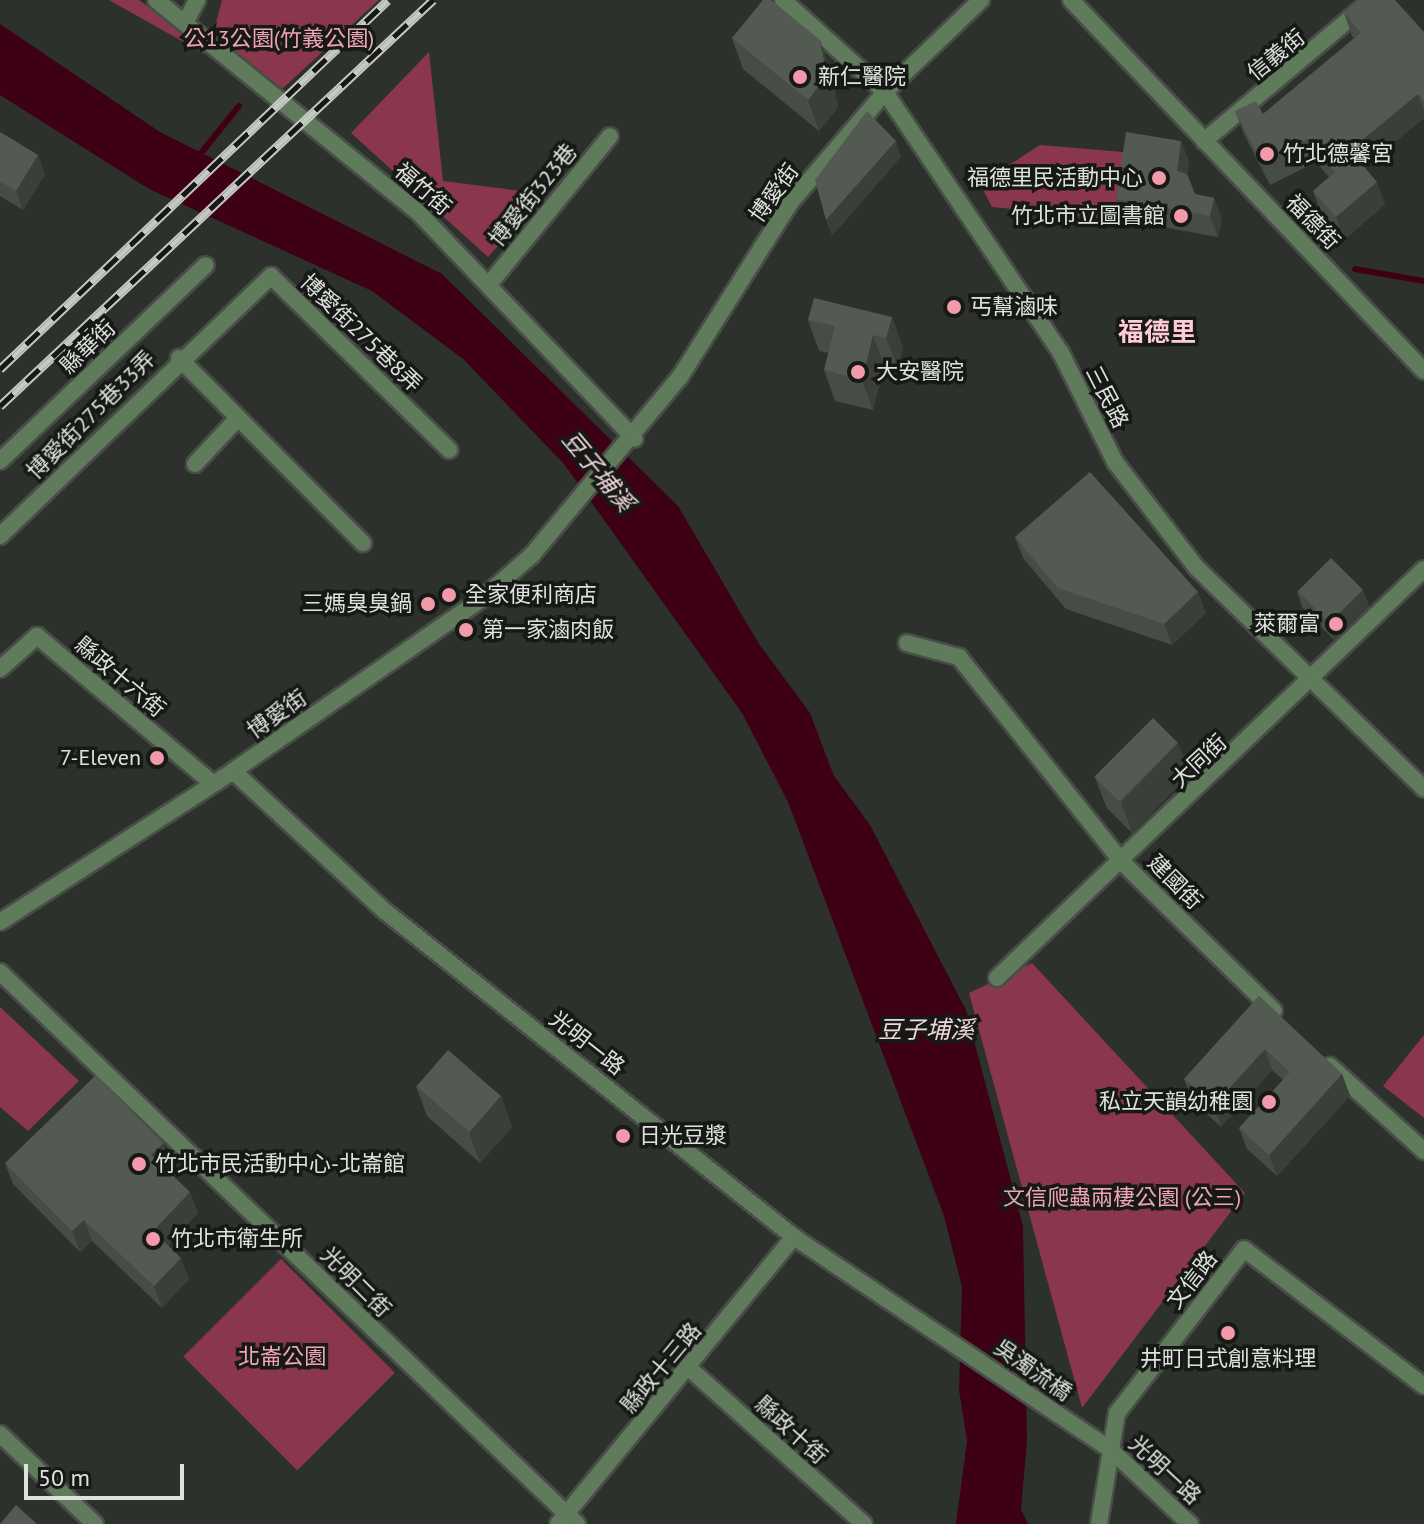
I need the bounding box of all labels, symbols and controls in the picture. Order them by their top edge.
street label: 信義街 [1242,24,1310,86]
park label: 公13公園(竹義公園) [184,26,374,52]
place label: 新仁醫院 [818,64,906,90]
marker: 新仁醫院 [789,66,811,88]
street label: 博愛街323巷 [484,139,582,251]
place label: 竹北德馨宮 [1283,141,1393,167]
marker: 竹北德馨宮 [1258,145,1276,163]
street label: 福竹街 [389,157,457,221]
street label: 博愛街 [744,159,804,227]
place label: 福德里民活動中心 [967,165,1143,191]
marker: 福德里民活動中心 [1150,169,1168,187]
street label: 福德街 [1281,189,1345,255]
place label: 竹北市立圖書館 [1011,203,1165,229]
marker: 竹北市立圖書館 [1172,207,1190,225]
street label: 博愛街275巷8弄 [295,269,427,397]
place label: 丐幫滷味 [970,294,1058,320]
marker: 丐幫滷味 [945,298,963,316]
street label: 縣華街 [55,315,121,379]
district label: 福德里 [1118,316,1196,348]
street label: 博愛街275巷33弄 [22,346,160,484]
place label: 大安醫院 [876,359,964,385]
marker: 大安醫院 [847,361,869,383]
street label: 三民路 [1080,362,1134,432]
water label: 豆子埔溪 [556,425,640,517]
place label: 全家便利商店 [465,582,597,608]
marker: 全家便利商店 [440,586,458,604]
place label: 三媽臭臭鍋 [302,591,412,617]
marker: 三媽臭臭鍋 [419,595,437,613]
place label: 萊爾富 [1254,611,1320,637]
marker: 萊爾富 [1327,615,1345,633]
place label: 第一家滷肉飯 [482,617,614,643]
marker: 第一家滷肉飯 [457,621,475,639]
street label: 縣政十六街 [69,632,171,722]
street label: 博愛街 [242,684,312,744]
street label: 大同街 [1166,729,1232,793]
place label: 7-Eleven [60,745,141,771]
marker: 7-Eleven [148,749,166,767]
street label: 建國街 [1142,849,1208,915]
street label: 光明一路 [544,1006,630,1080]
water label: 豆子埔溪 [878,1016,974,1044]
place label: 私立天韻幼稚園 [1099,1089,1253,1115]
marker: 私立天韻幼稚園 [1260,1093,1278,1111]
place label: 日光豆漿 [639,1123,727,1149]
marker: 日光豆漿 [614,1127,632,1145]
place label: 竹北市民活動中心-北崙館 [155,1151,405,1177]
marker: 竹北市民活動中心-北崙館 [130,1155,148,1173]
park label: 文信爬蟲兩棲公園 (公三) [1003,1185,1241,1211]
place label: 竹北市衛生所 [171,1226,303,1252]
marker: 竹北市衛生所 [142,1228,164,1250]
street label: 光明二街 [316,1242,396,1322]
street label: 文信路 [1161,1246,1223,1314]
street label: 縣政十三路 [616,1317,706,1419]
marker: 井町日式創意料理 [1219,1324,1237,1342]
street label: 吳濁流橋 [989,1334,1077,1406]
park label: 北崙公園 [238,1344,326,1370]
place label: 井町日式創意料理 [1140,1346,1316,1372]
street label: 縣政十街 [749,1391,833,1469]
street label: 光明一路 [1124,1430,1206,1510]
scale bar [28,1448,188,1498]
text: 50 m [38,1462,90,1493]

